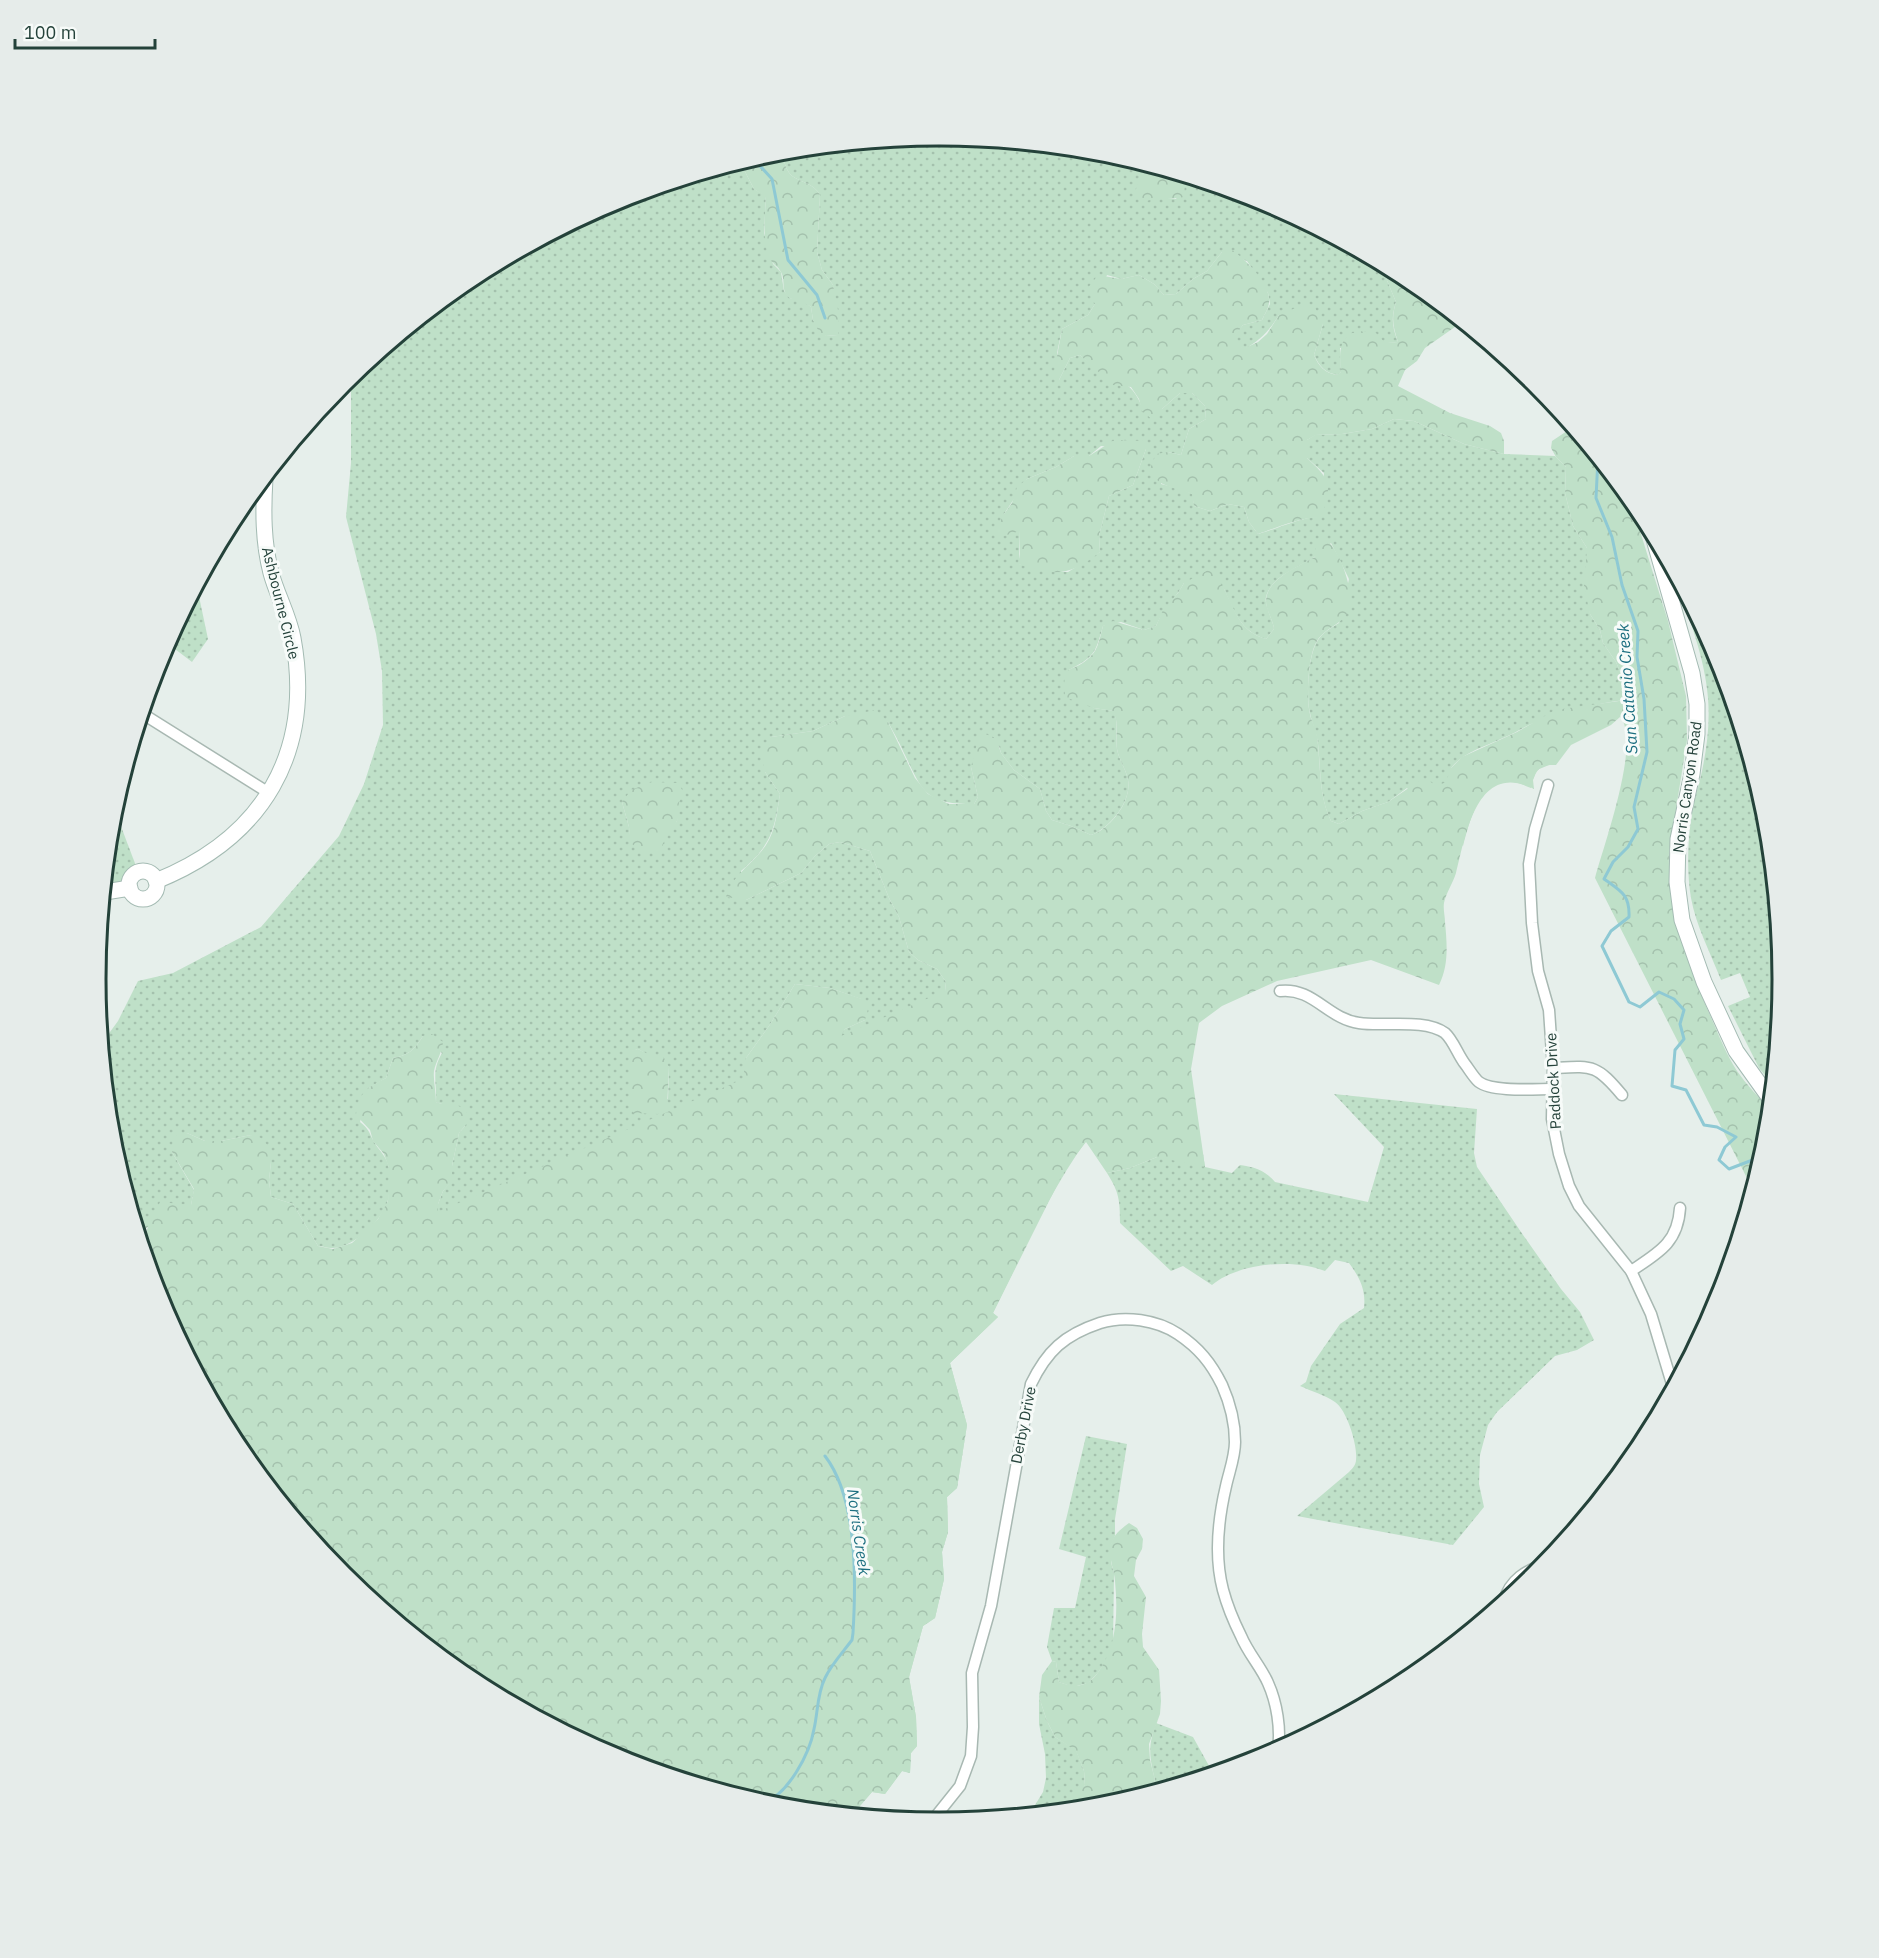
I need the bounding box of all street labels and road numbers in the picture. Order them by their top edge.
street label: Ashbourne Circle [258,545,304,661]
street label: Norris Canyon Road [1668,720,1706,854]
street label: Paddock Drive [1541,1032,1565,1130]
street label: Derby Drive [1006,1385,1040,1465]

